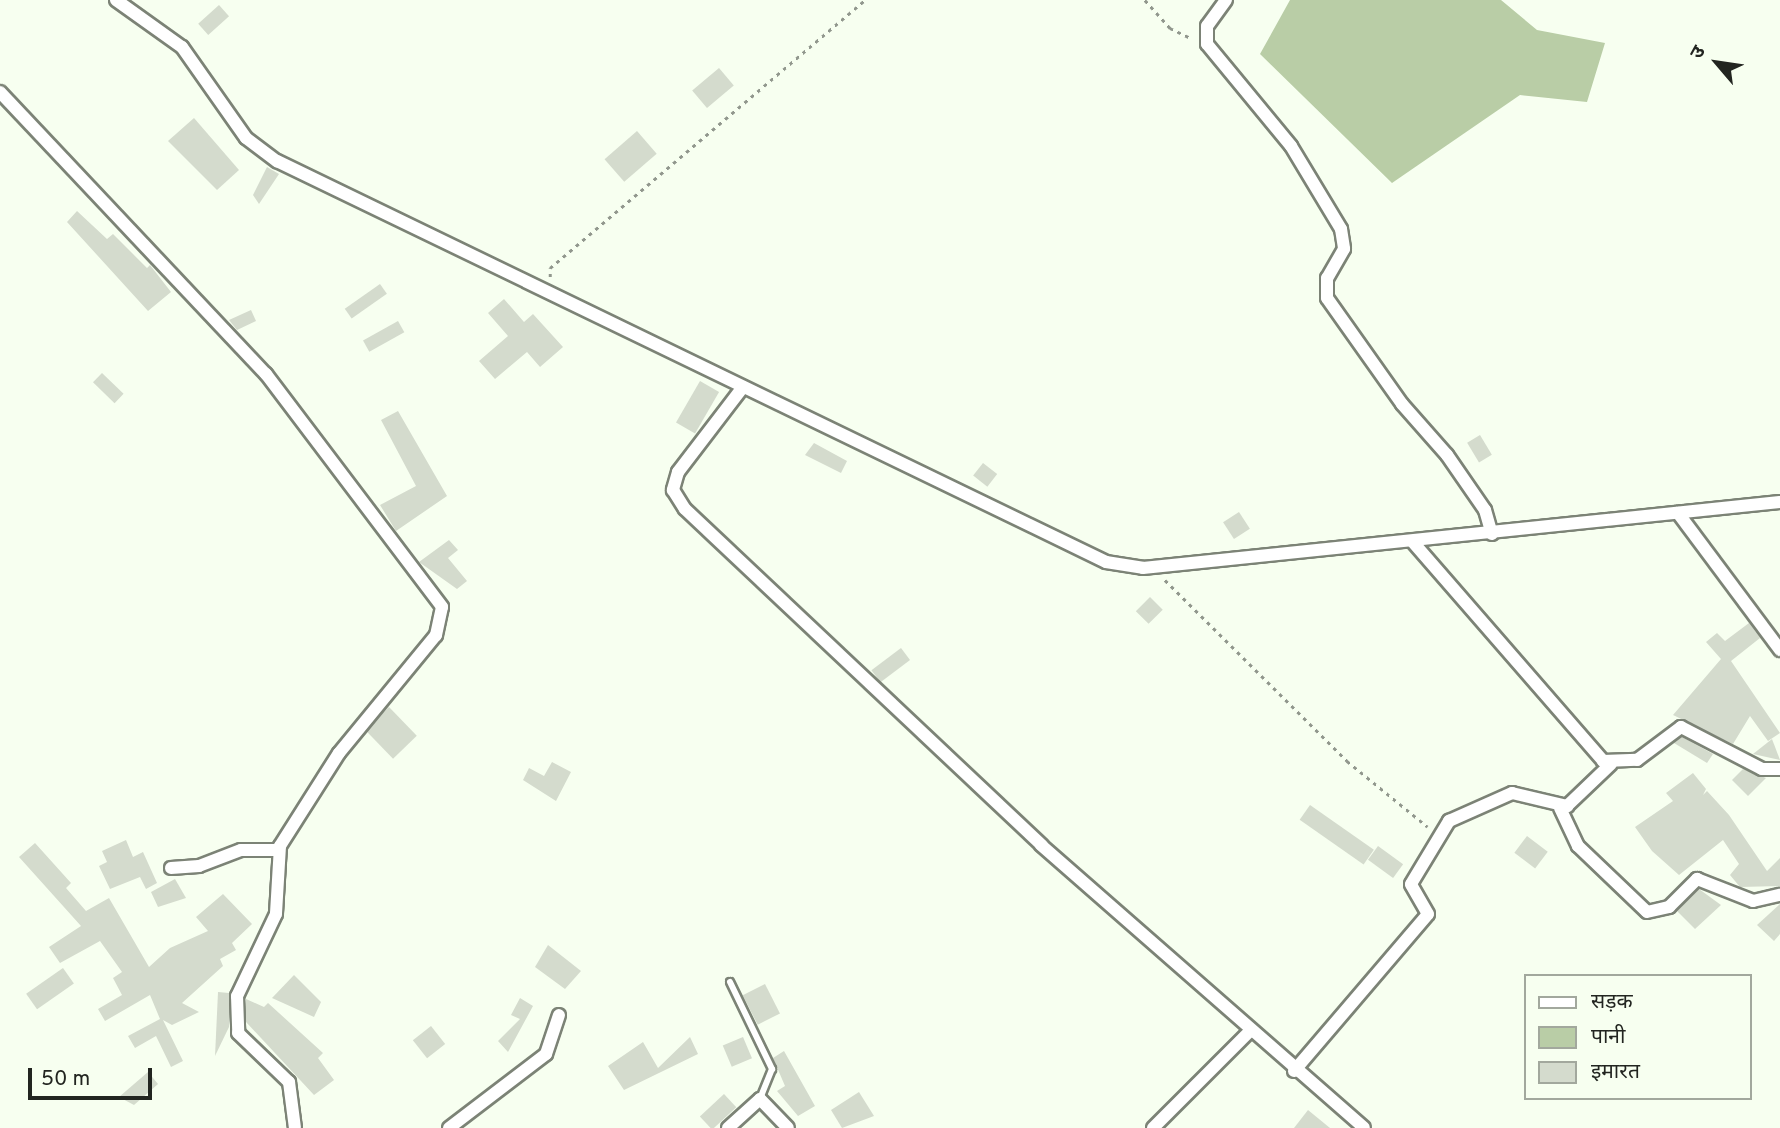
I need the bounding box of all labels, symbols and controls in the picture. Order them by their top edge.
north arrow [1682,28,1752,98]
text: उ [1685,42,1712,64]
legend [1524,974,1752,1100]
text: सड़क [1591,989,1633,1016]
text: पानी [1591,1024,1625,1051]
scale bar [32,1054,156,1098]
text: इमारत [1591,1059,1640,1086]
text: 50 m [41,1066,90,1093]

